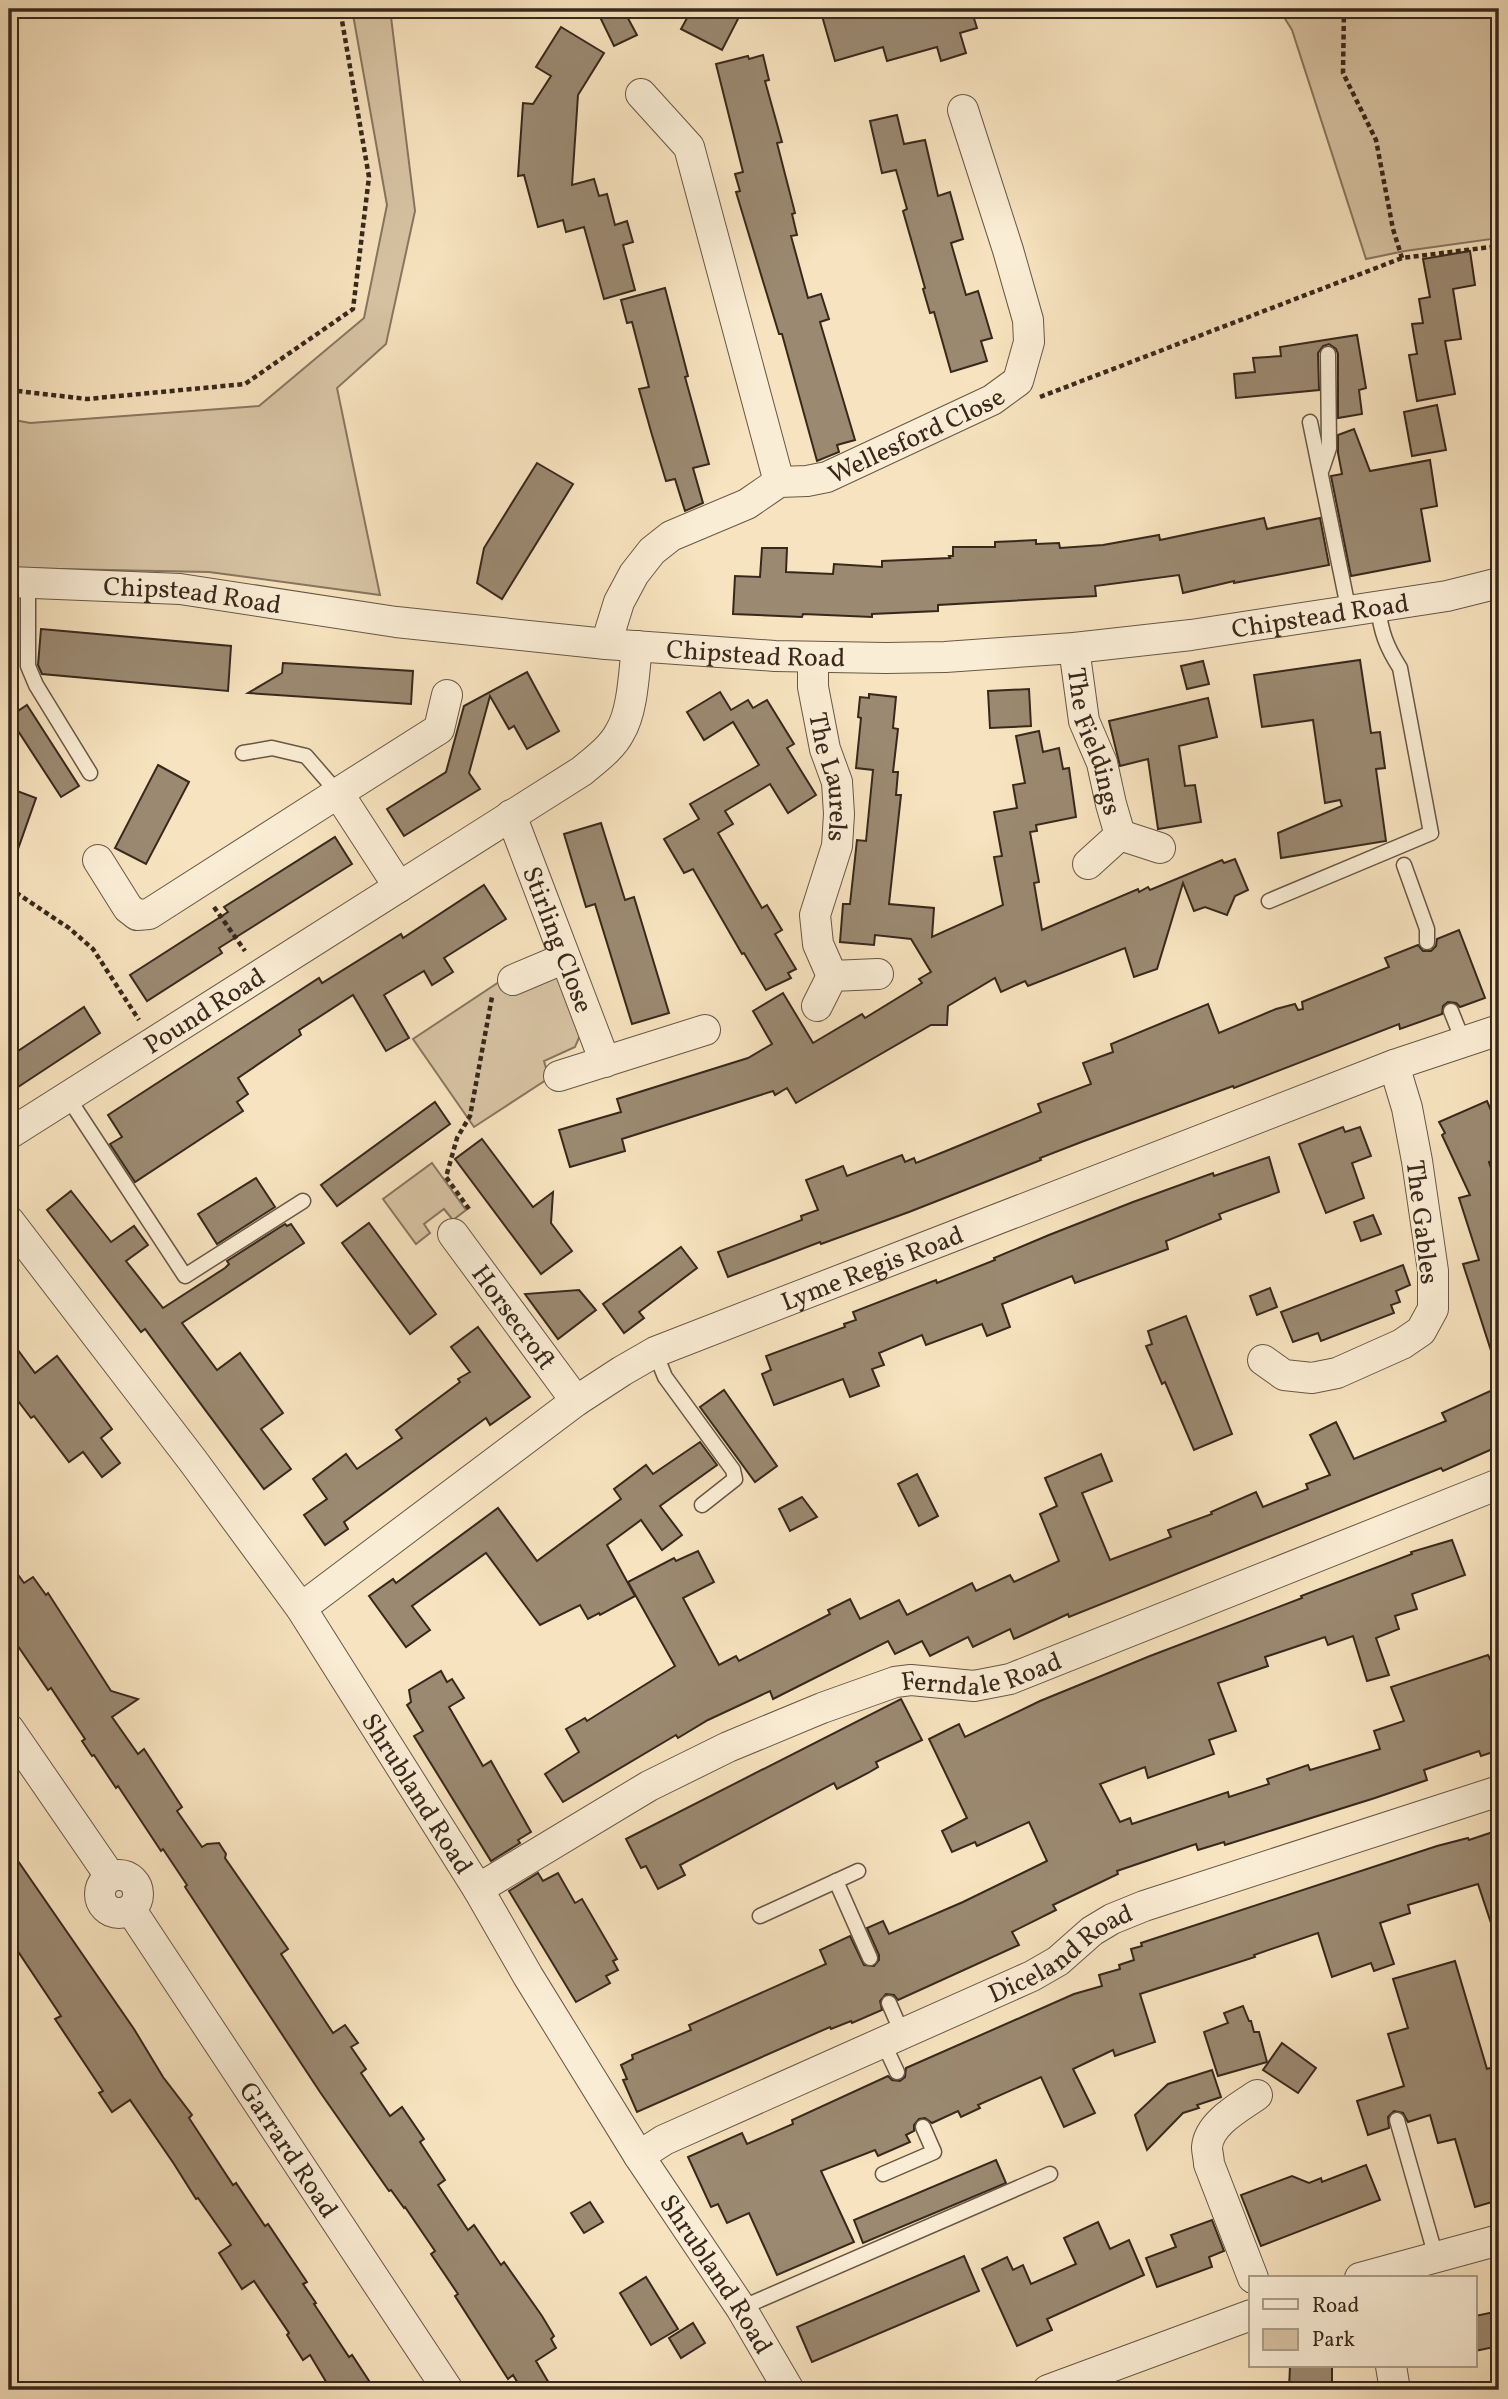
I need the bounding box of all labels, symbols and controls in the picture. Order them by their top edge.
street label: Wellesford Close [823,380,1013,494]
street label: Chipstead Road [103,570,284,624]
street label: Chipstead Road [1229,586,1412,649]
street label: Chipstead Road [665,632,846,677]
street label: The Fieldings [1057,666,1129,820]
street label: The Laurels [798,709,855,843]
street label: Stirling Close [512,862,601,1018]
street label: Pound Road [138,960,273,1064]
street label: The Gables [1396,1158,1446,1286]
street label: Lyme Regis Road [776,1218,969,1321]
street label: Horsecroft [462,1258,563,1378]
street label: Ferndale Road [899,1644,1067,1707]
street label: Shrubland Road [352,1707,480,1882]
street label: Diceland Road [983,1896,1139,2013]
street label: Garrard Road [229,2075,346,2226]
street label: Shrubland Road [650,2188,780,2362]
legend [1249,2276,1476,2368]
text: Road [1312,2292,1359,2321]
text: Park [1312,2326,1355,2355]

